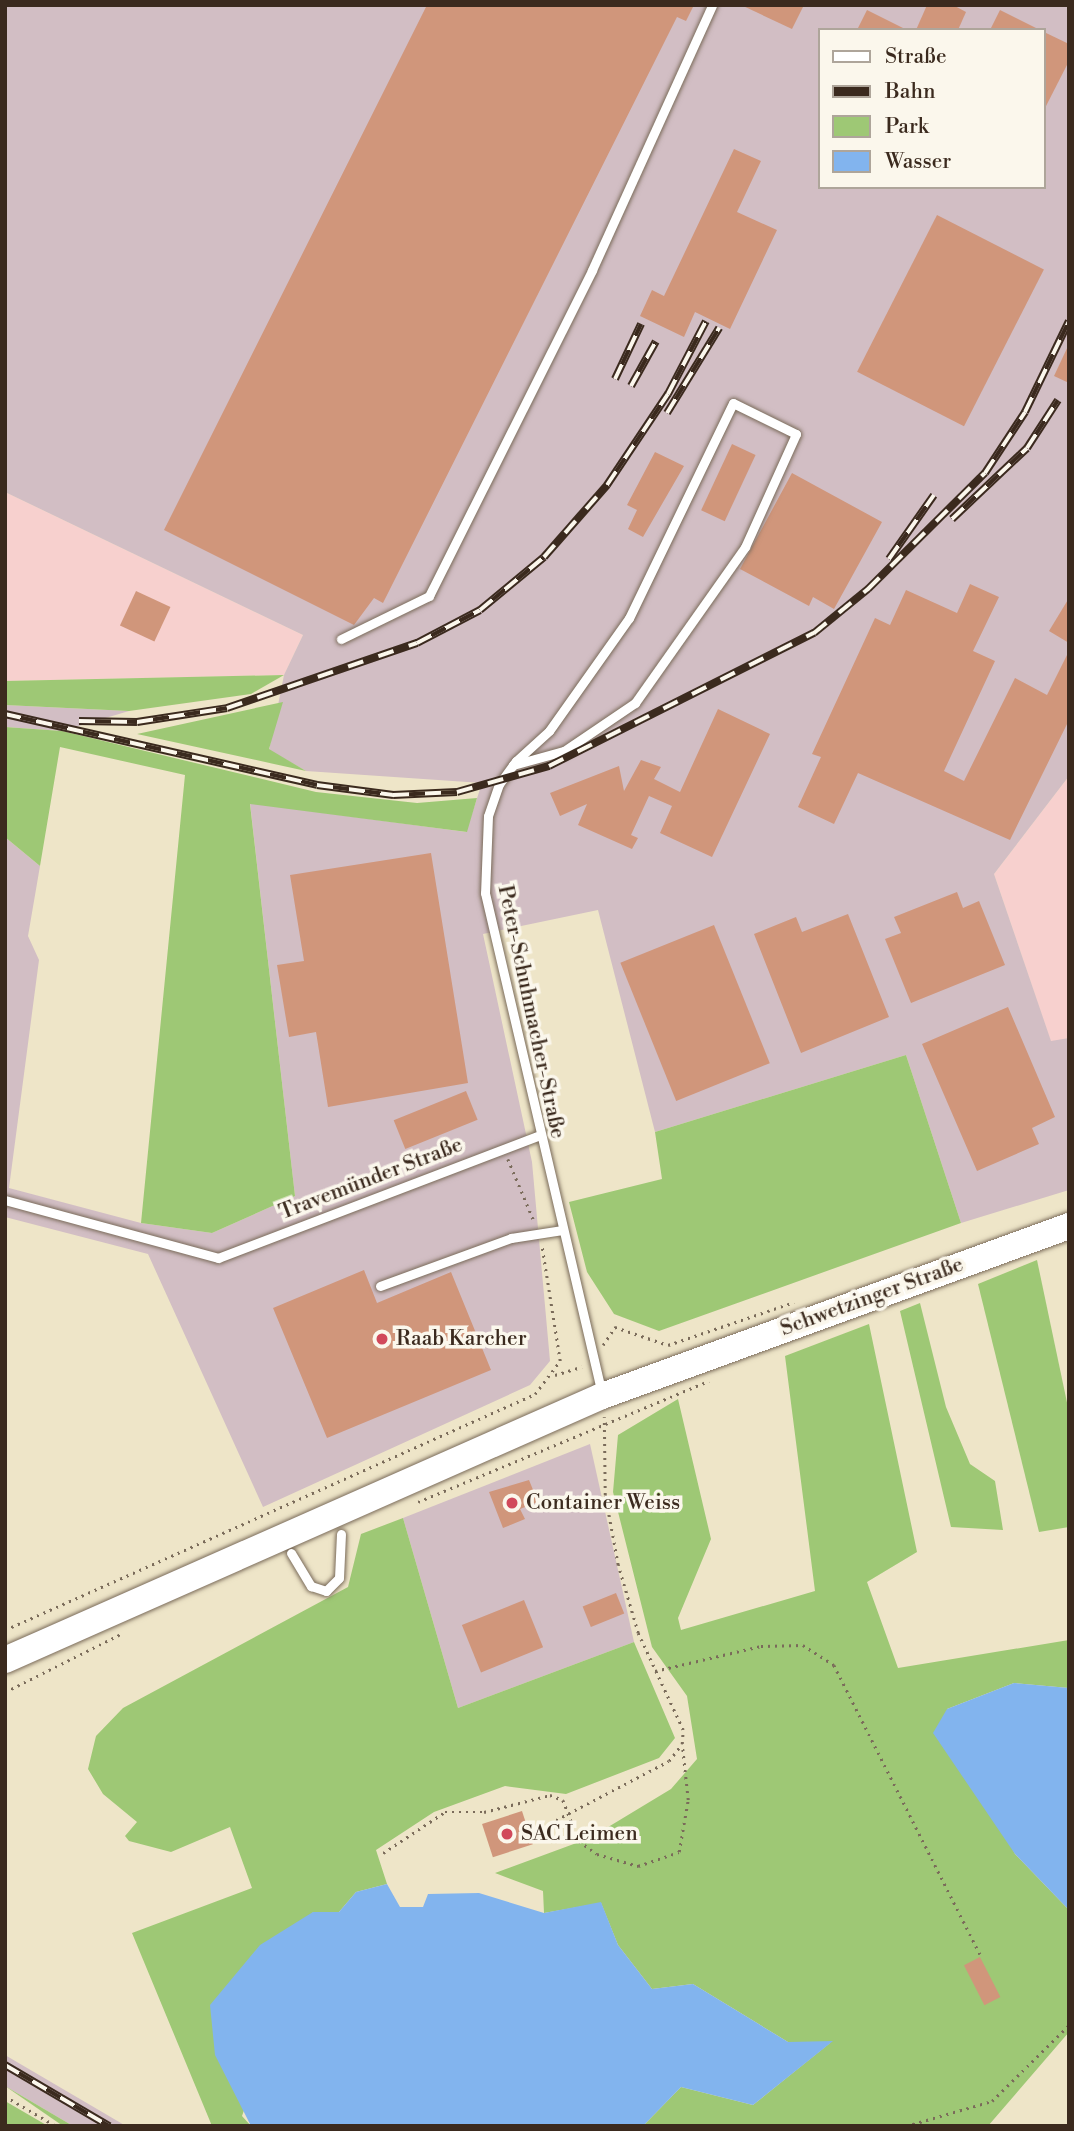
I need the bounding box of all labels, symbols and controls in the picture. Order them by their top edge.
legend [818,28,1046,189]
text: Straße [885,44,947,70]
text: Bahn [885,79,935,105]
text: Park [885,114,929,140]
text: Wasser [885,149,951,175]
street label: Peter-Schuhmacher-Straße [492,883,570,1141]
street label: Travemünder Straße [276,1132,466,1226]
street label: Schwetzinger Straße [777,1252,967,1342]
place label: Raab Karcher [396,1326,527,1352]
marker: Raab Karcher [374,1331,390,1347]
place label: Container Weiss [526,1490,680,1516]
marker: Container Weiss [504,1495,520,1511]
place label: SAC Leimen [521,1821,638,1847]
marker: SAC Leimen [499,1826,515,1842]

